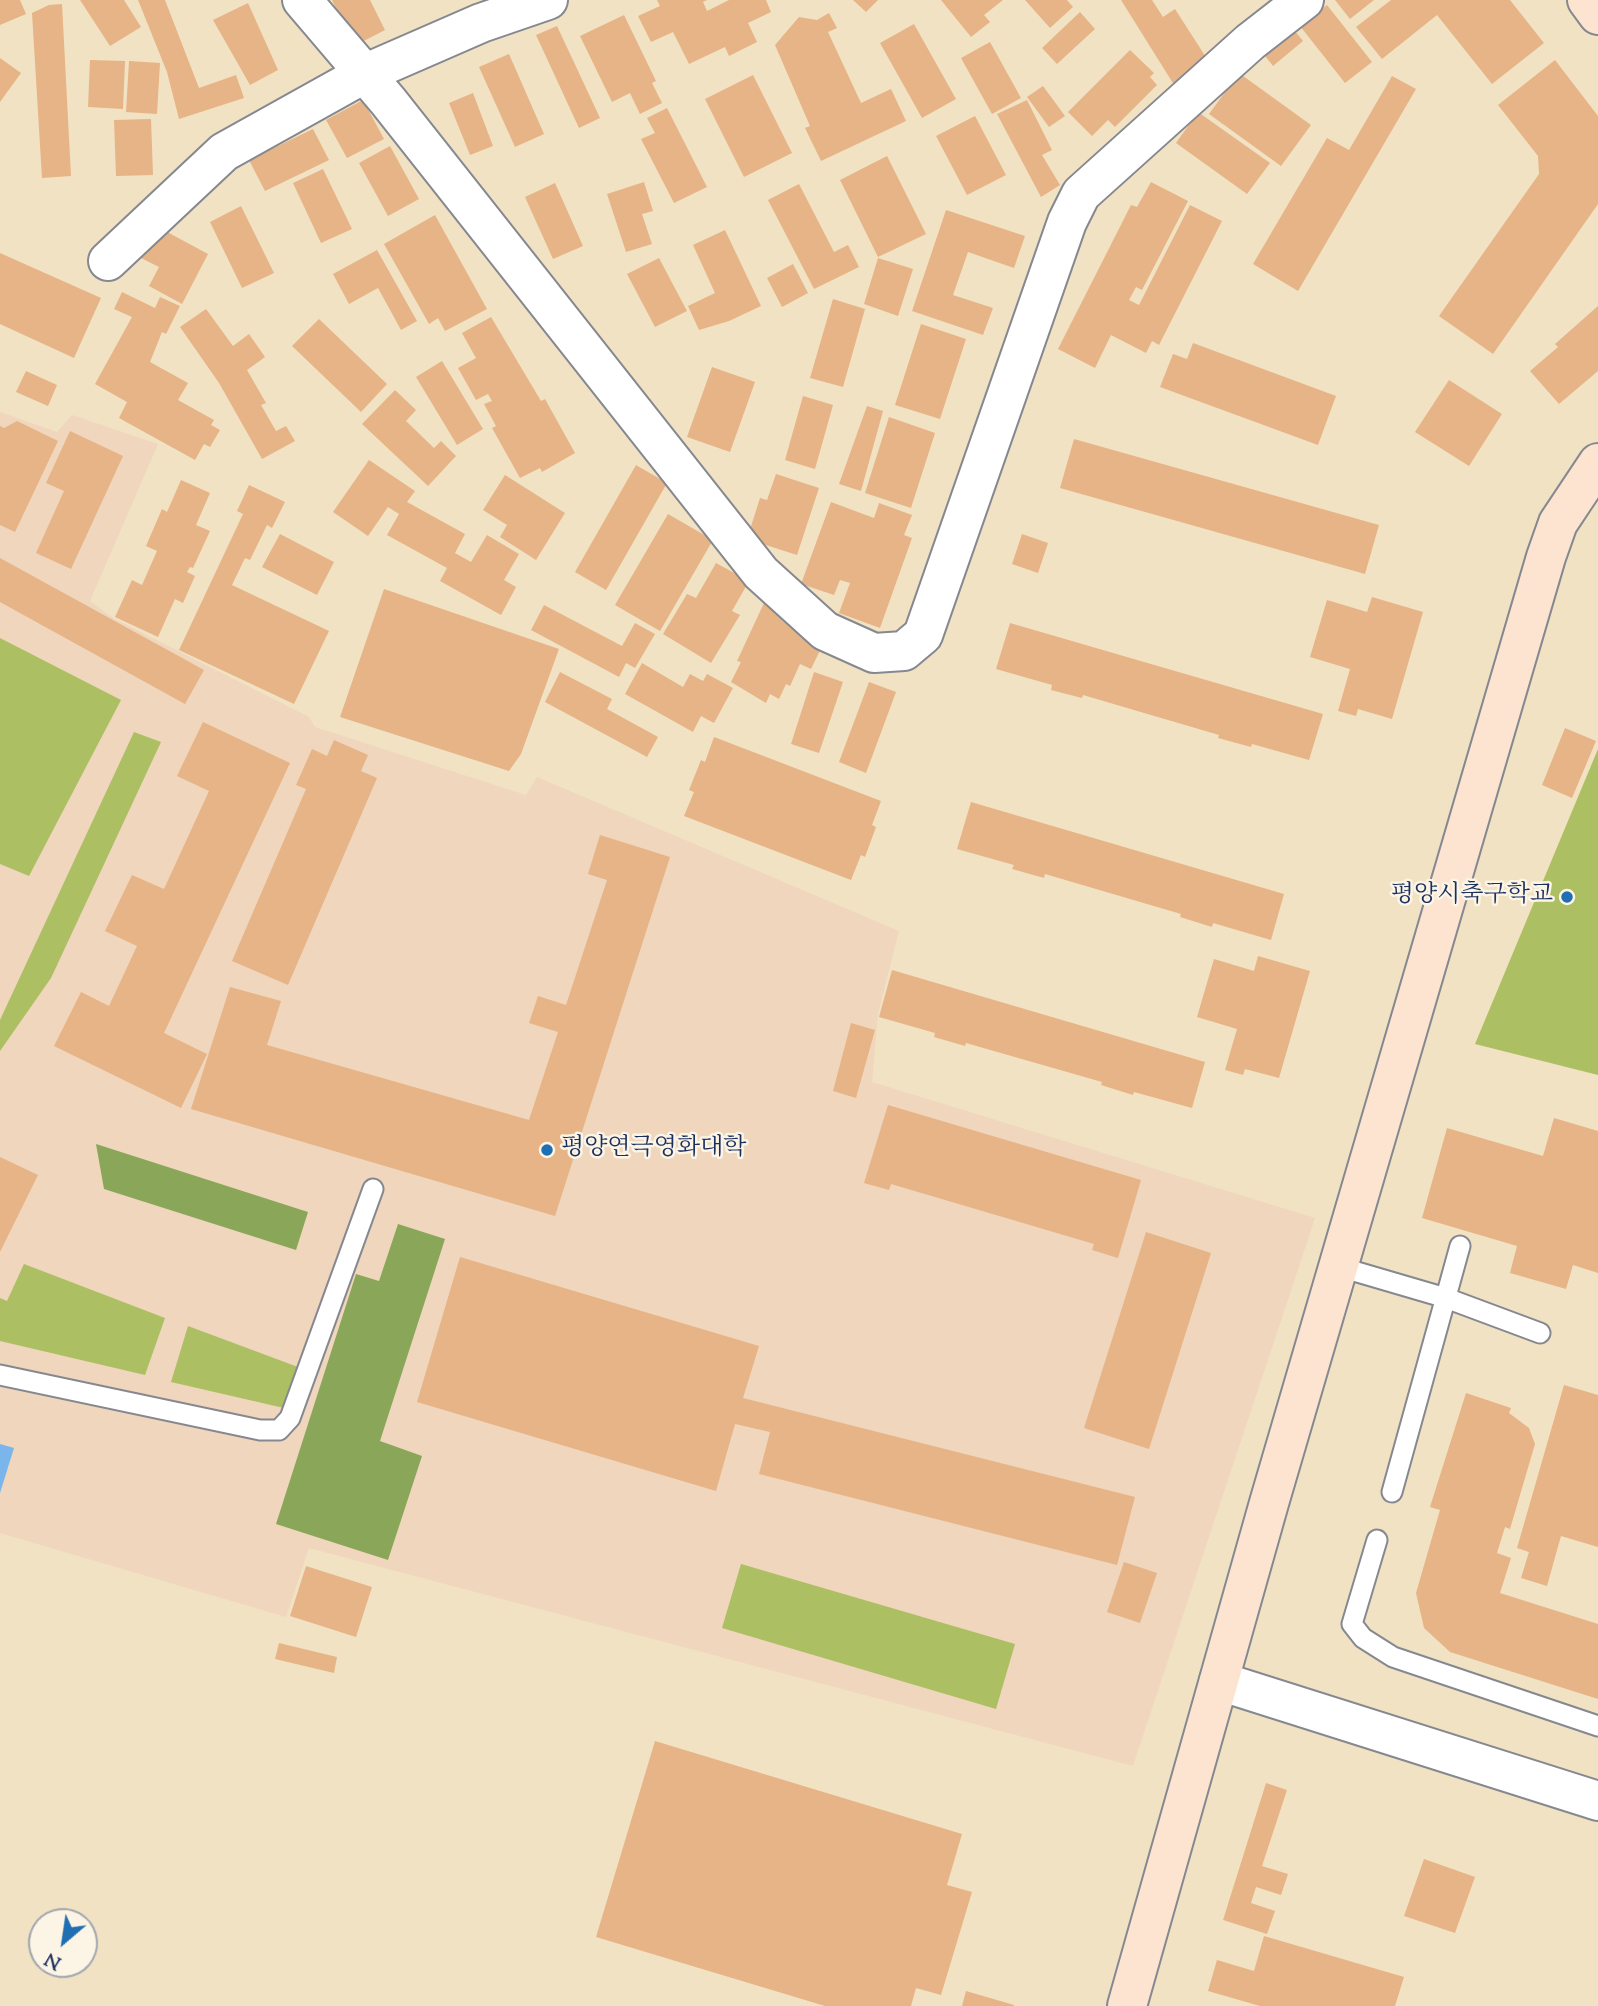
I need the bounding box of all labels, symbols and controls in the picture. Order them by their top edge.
place label: 평양시축구학교 [1391,883,1553,911]
marker: 평양시축구학교 [1559,889,1575,905]
place label: 평양연극영화대학 [561,1136,746,1164]
marker: 평양연극영화대학 [539,1142,555,1158]
north arrow [28,1908,98,1978]
text: N [40,1945,67,1976]

